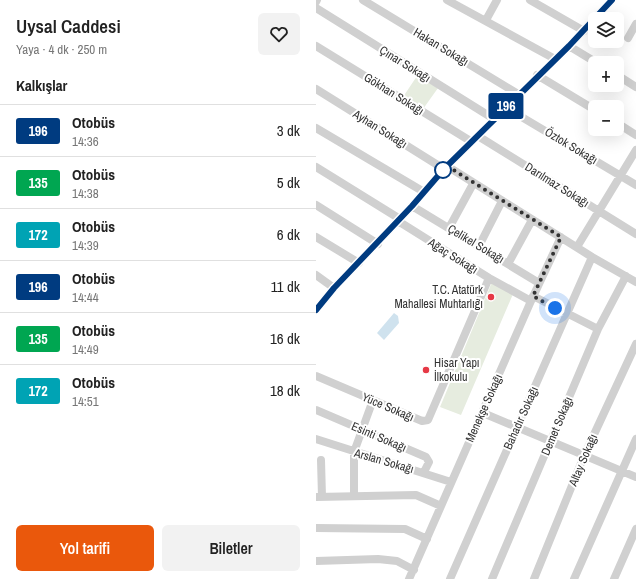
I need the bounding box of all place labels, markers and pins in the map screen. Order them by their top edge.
unlabelled marker [434,161,452,179]
place label: T.C. Atatürk Mahallesi Muhtarlığı [394,282,483,312]
marker: T.C. Atatürk Mahallesi Muhtarlığı [486,292,496,302]
place label: Hisar Yapı İlkokulu [434,355,480,385]
marker: Hisar Yapı İlkokulu [421,365,431,375]

